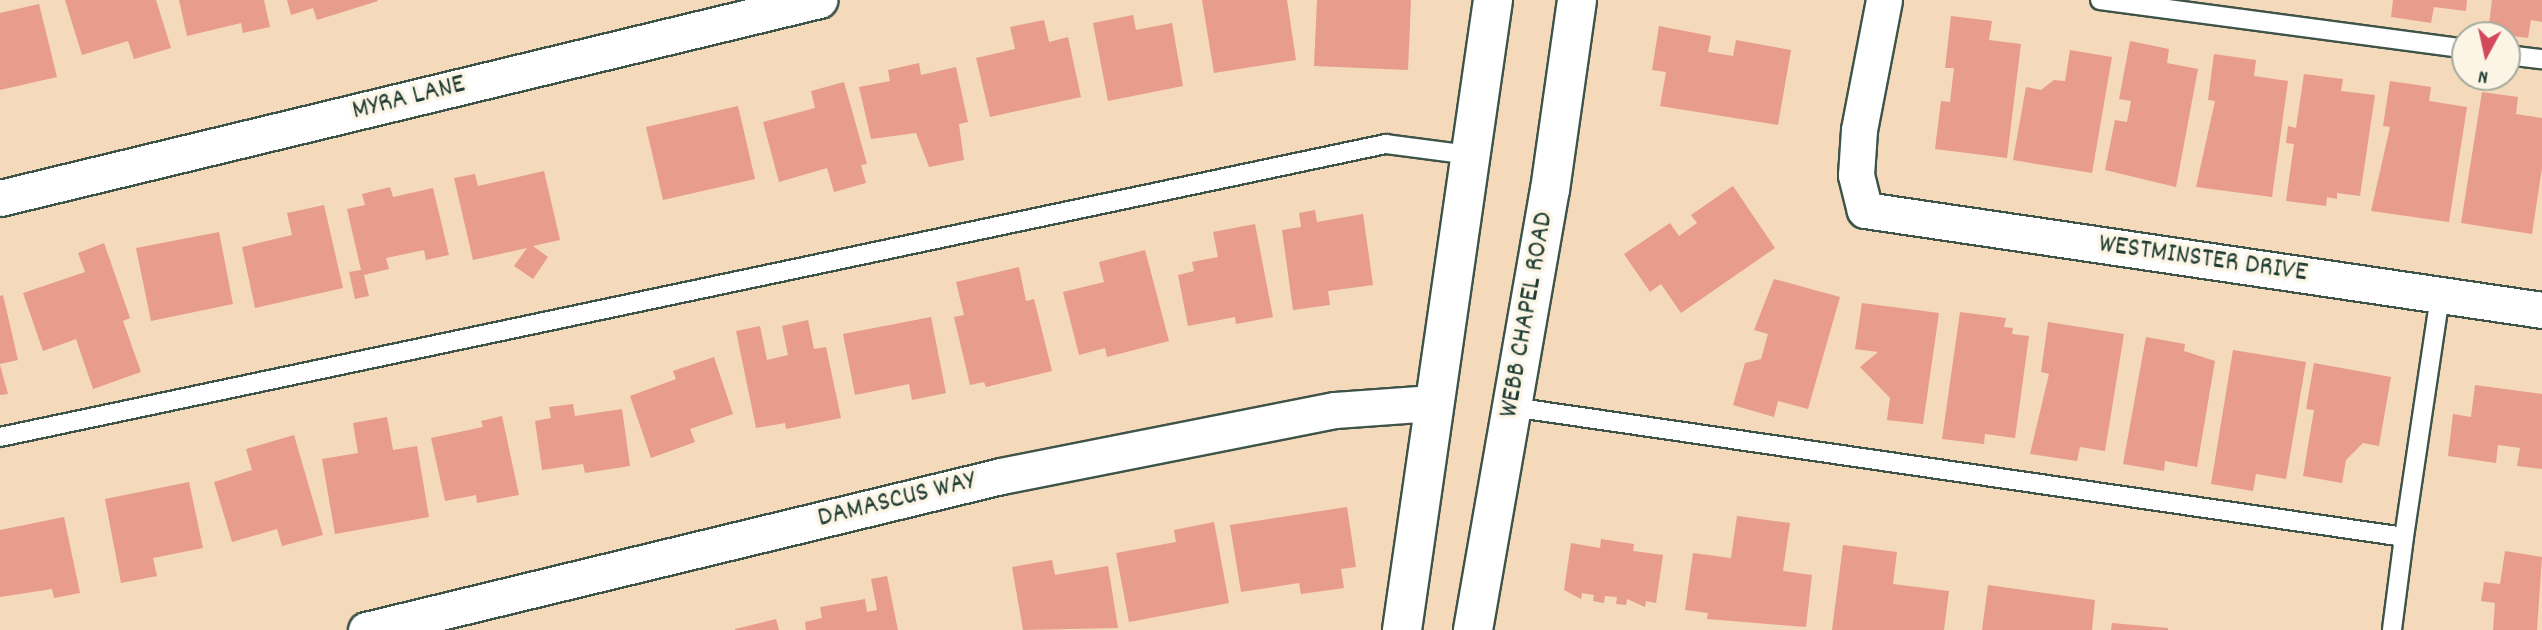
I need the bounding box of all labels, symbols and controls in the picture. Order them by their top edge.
north arrow [2451,21,2521,91]
text: N [2477,61,2490,89]
street label: MYRA LANE [349,69,469,129]
street label: WEBB CHAPEL ROAD [1493,210,1563,420]
street label: WESTMINSTER DRIVE [2096,229,2310,291]
street label: DAMASCUS WAY [815,465,979,537]

